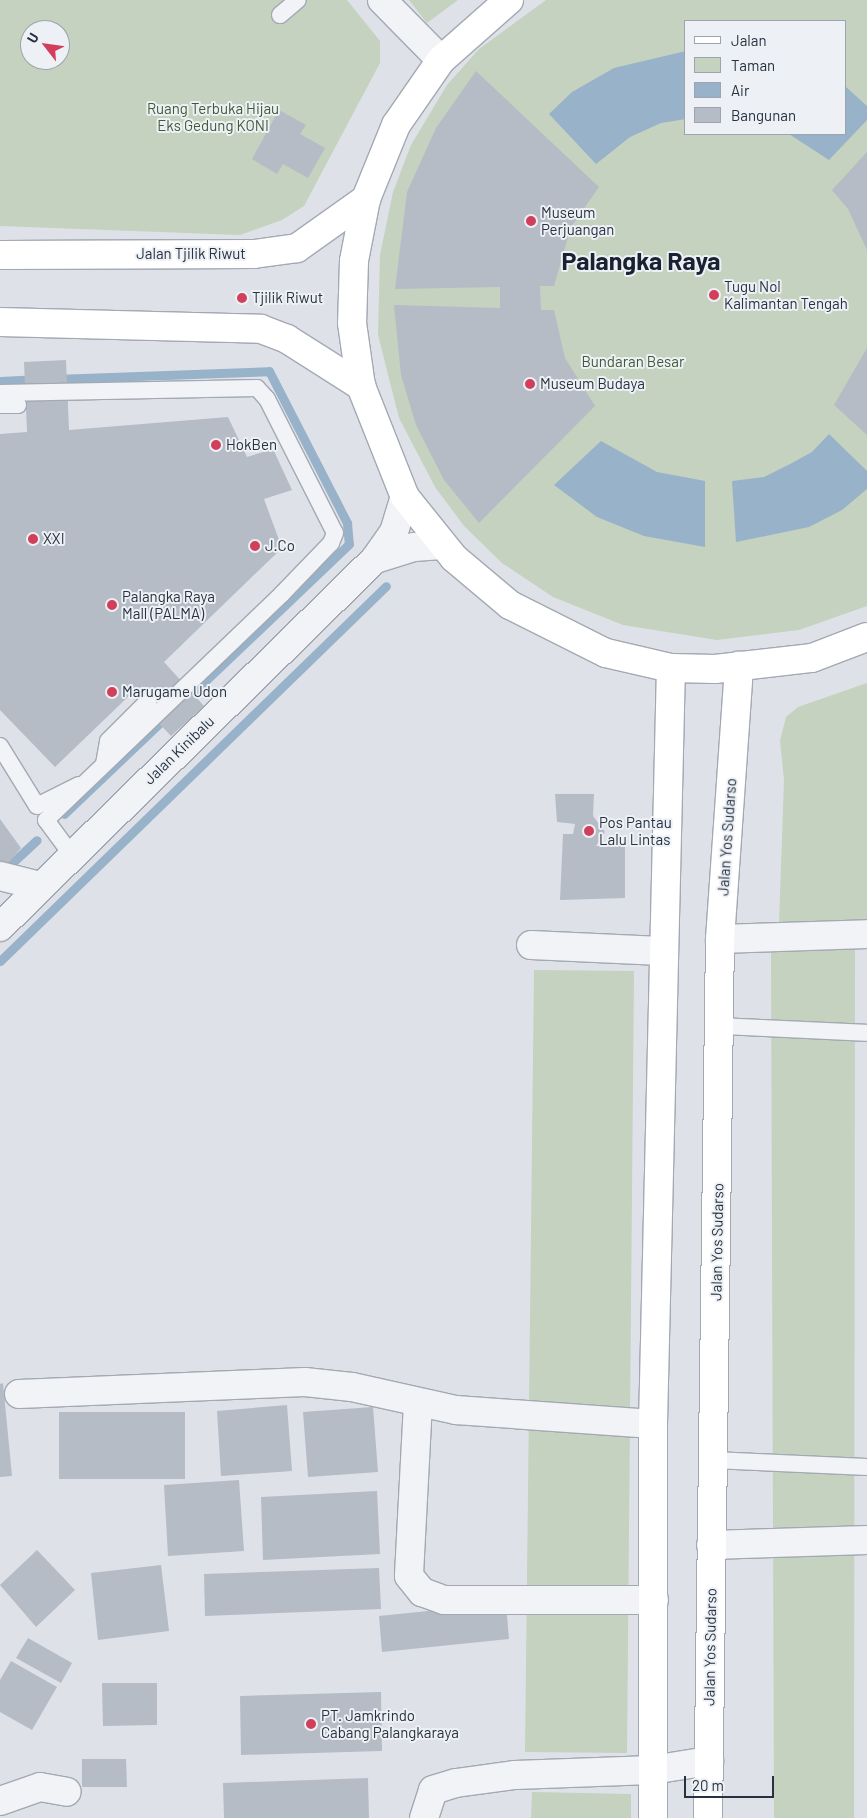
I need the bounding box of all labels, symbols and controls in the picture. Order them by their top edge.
north arrow [20,20,70,70]
legend [684,20,847,135]
text: U [23,30,42,46]
text: Jalan [731,31,767,49]
text: Taman [731,56,775,74]
text: Air [731,81,749,99]
park label: Ruang Terbuka Hijau Eks Gedung KONI [147,99,279,134]
text: Bangunan [731,106,796,124]
place label: Museum Perjuangan [541,203,614,238]
marker: Museum Perjuangan [525,215,537,227]
street label: Jalan Tjilik Riwut [136,245,246,263]
district label: Palangka Raya [561,245,721,275]
place label: Tugu Nol Kalimantan Tengah [724,277,848,312]
place label: Tjilik Riwut [252,289,323,307]
marker: Tugu Nol Kalimantan Tengah [708,289,720,301]
marker: Tjilik Riwut [236,292,248,304]
park label: Bundaran Besar [582,353,684,371]
place label: Museum Budaya [540,375,645,393]
marker: Museum Budaya [524,378,536,390]
place label: HokBen [226,436,277,454]
marker: HokBen [210,439,222,451]
place label: XXI [43,530,65,548]
marker: XXI [27,533,39,545]
place label: J.Co [265,537,295,555]
marker: J.Co [249,540,261,552]
place label: Palangka Raya Mall (PALMA) [122,587,215,622]
marker: Palangka Raya Mall (PALMA) [106,599,118,611]
place label: Marugame Udon [122,683,227,701]
marker: Marugame Udon [106,686,118,698]
street label: Jalan Kinibalu [140,712,218,788]
street label: Jalan Yos Sudarso [714,778,740,896]
place label: Pos Pantau Lalu Lintas [599,813,672,848]
marker: Pos Pantau Lalu Lintas [583,825,595,837]
street label: Jalan Yos Sudarso [707,1183,727,1301]
street label: Jalan Yos Sudarso [700,1588,720,1706]
place label: PT. Jamkrindo Cabang Palangkaraya [321,1706,459,1741]
marker: PT. Jamkrindo Cabang Palangkaraya [305,1718,317,1730]
scale bar [687,1766,777,1798]
text: 20 m [692,1776,724,1794]

